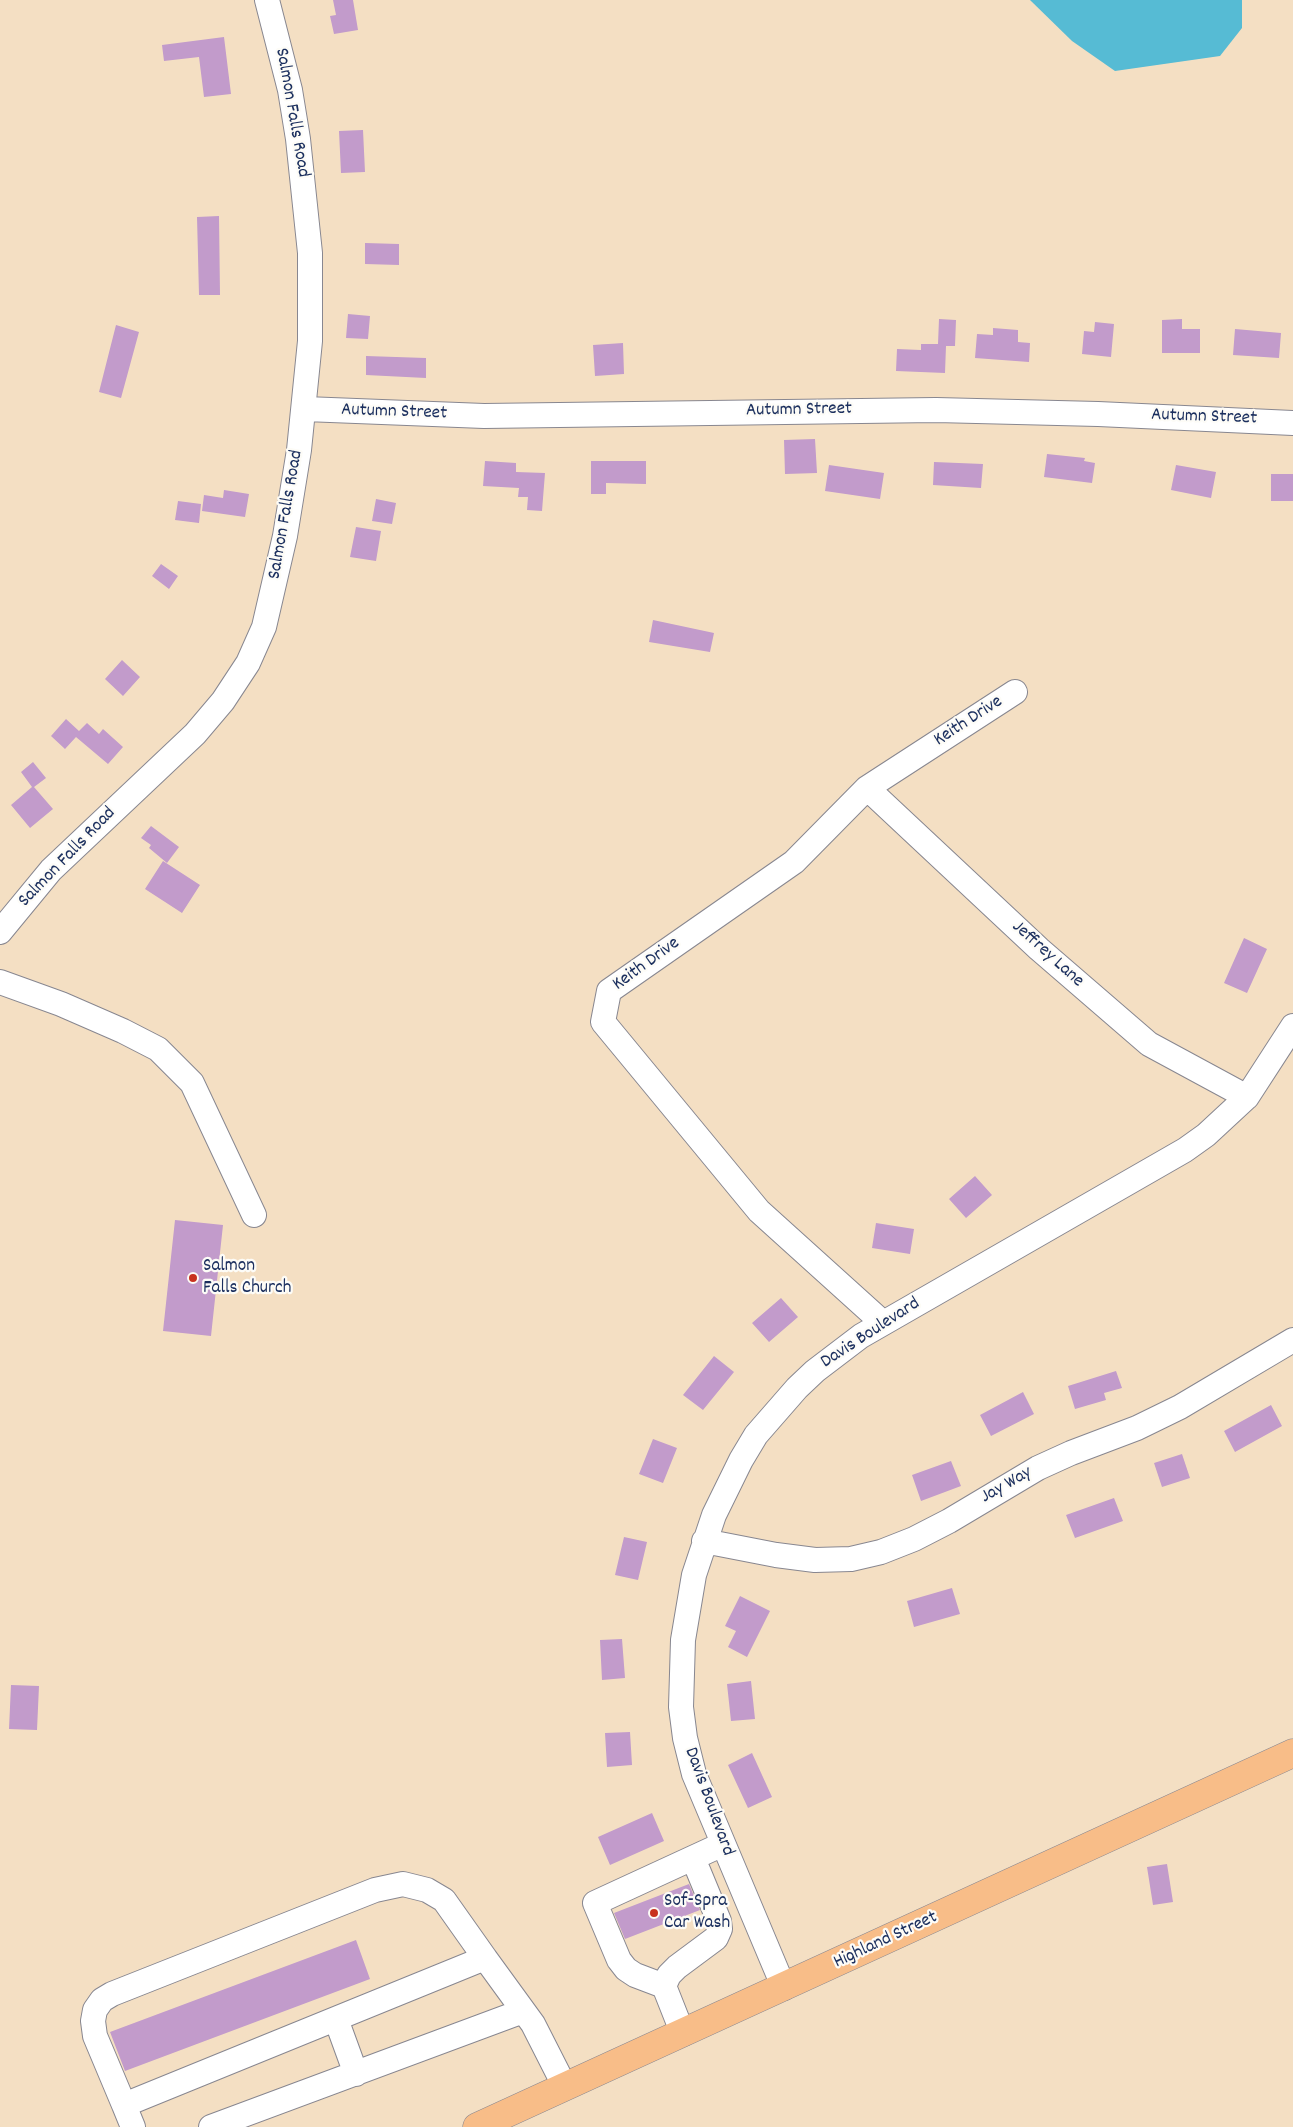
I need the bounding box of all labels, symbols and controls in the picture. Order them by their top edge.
street label: Salmon Falls Road [268,47,314,179]
street label: Autumn Street [746,399,852,423]
street label: Autumn Street [341,400,447,426]
street label: Autumn Street [1151,405,1257,431]
street label: Salmon Falls Road [264,449,310,581]
street label: Keith Drive [930,691,1008,753]
street label: Salmon Falls Road [14,803,122,913]
street label: Jeffrey Lane [1006,917,1088,993]
street label: Keith Drive [609,933,685,997]
place label: Salmon Falls Church [203,1256,291,1300]
marker: Salmon Falls Church [187,1272,199,1284]
street label: Davis Boulevard [817,1293,925,1375]
street label: Jay Way [977,1462,1037,1510]
street label: Davis Boulevard [678,1745,738,1859]
place label: Sof-Spra Car Wash [664,1891,730,1935]
marker: Sof-Spra Car Wash [648,1907,660,1919]
street label: Highland Street [830,1907,942,1975]

